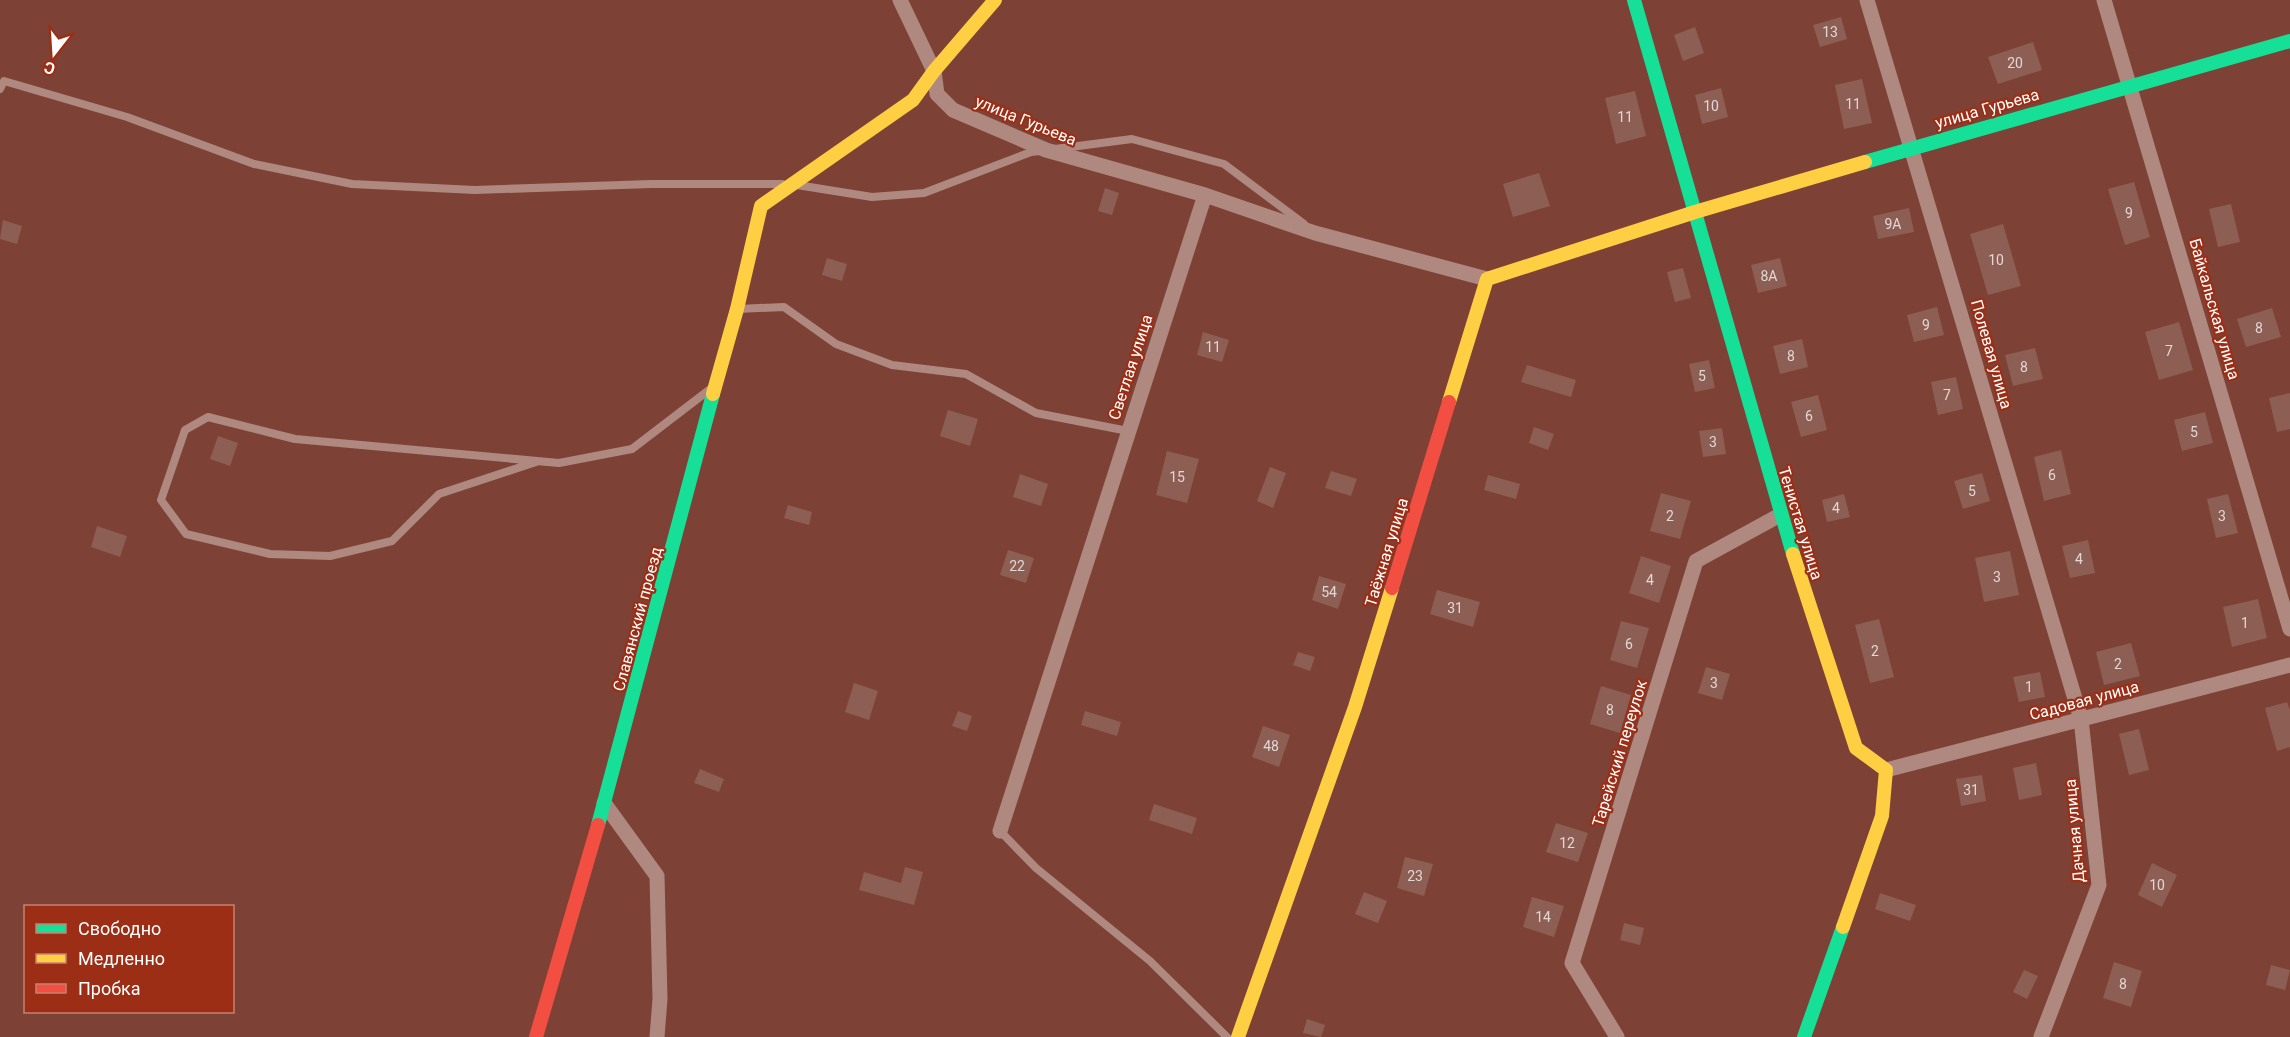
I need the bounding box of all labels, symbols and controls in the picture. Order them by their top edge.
north arrow [24,24,84,84]
house number: 13 [1822,24,1838,40]
house number: 20 [2007,55,2023,71]
text: С [42,57,58,78]
street label: улица Гурьева [1933,85,2041,132]
street label: улица Гурьева [973,92,1079,149]
house number: 11 [1845,96,1861,112]
house number: 10 [1703,98,1719,114]
house number: 11 [1617,109,1633,125]
house number: 9 [2125,205,2133,221]
house number: 9А [1884,216,1902,232]
street label: Байкальская улица [2185,236,2244,382]
house number: 10 [1988,252,2004,268]
house number: 8А [1760,268,1778,284]
street label: Полевая улица [1967,297,2016,411]
street label: Светлая улица [1104,312,1156,422]
house number: 9 [1922,317,1930,333]
house number: 8 [2255,320,2263,336]
house number: 11 [1205,339,1221,355]
house number: 7 [2165,343,2173,359]
house number: 8 [1787,348,1795,364]
house number: 8 [2020,359,2028,375]
house number: 5 [1698,368,1706,384]
house number: 7 [1943,387,1951,403]
house number: 6 [1805,408,1813,424]
house number: 5 [2190,424,2198,440]
house number: 3 [1709,434,1717,450]
street label: Тенистая улица [1774,464,1827,582]
house number: 6 [2048,467,2056,483]
house number: 15 [1169,469,1185,485]
house number: 5 [1968,483,1976,499]
street label: Таёжная улица [1361,495,1412,609]
house number: 4 [1832,500,1840,516]
house number: 2 [1666,508,1674,524]
house number: 3 [2218,508,2226,524]
street label: Славянский проезд [609,545,666,693]
house number: 4 [2075,551,2083,567]
house number: 22 [1009,558,1025,574]
house number: 3 [1993,569,2001,585]
house number: 4 [1646,572,1654,588]
house number: 54 [1321,584,1337,600]
house number: 31 [1447,600,1463,616]
house number: 1 [2241,615,2249,631]
house number: 6 [1625,636,1633,652]
house number: 2 [1871,643,1879,659]
house number: 2 [2114,656,2122,672]
house number: 3 [1710,675,1718,691]
street label: Тарейский переулок [1588,677,1651,829]
street label: Садовая улица [2027,677,2141,724]
house number: 1 [2025,679,2033,695]
house number: 8 [1606,702,1614,718]
house number: 48 [1263,738,1279,754]
street label: Дачная улица [2061,778,2088,884]
house number: 31 [1963,782,1979,798]
house number: 12 [1559,835,1575,851]
house number: 23 [1407,868,1423,884]
house number: 10 [2149,877,2165,893]
legend [24,905,234,1013]
house number: 14 [1535,909,1551,925]
text: Свободно [78,918,161,939]
text: Медленно [78,948,165,969]
house number: 8 [2119,976,2127,992]
text: Пробка [78,978,141,999]

